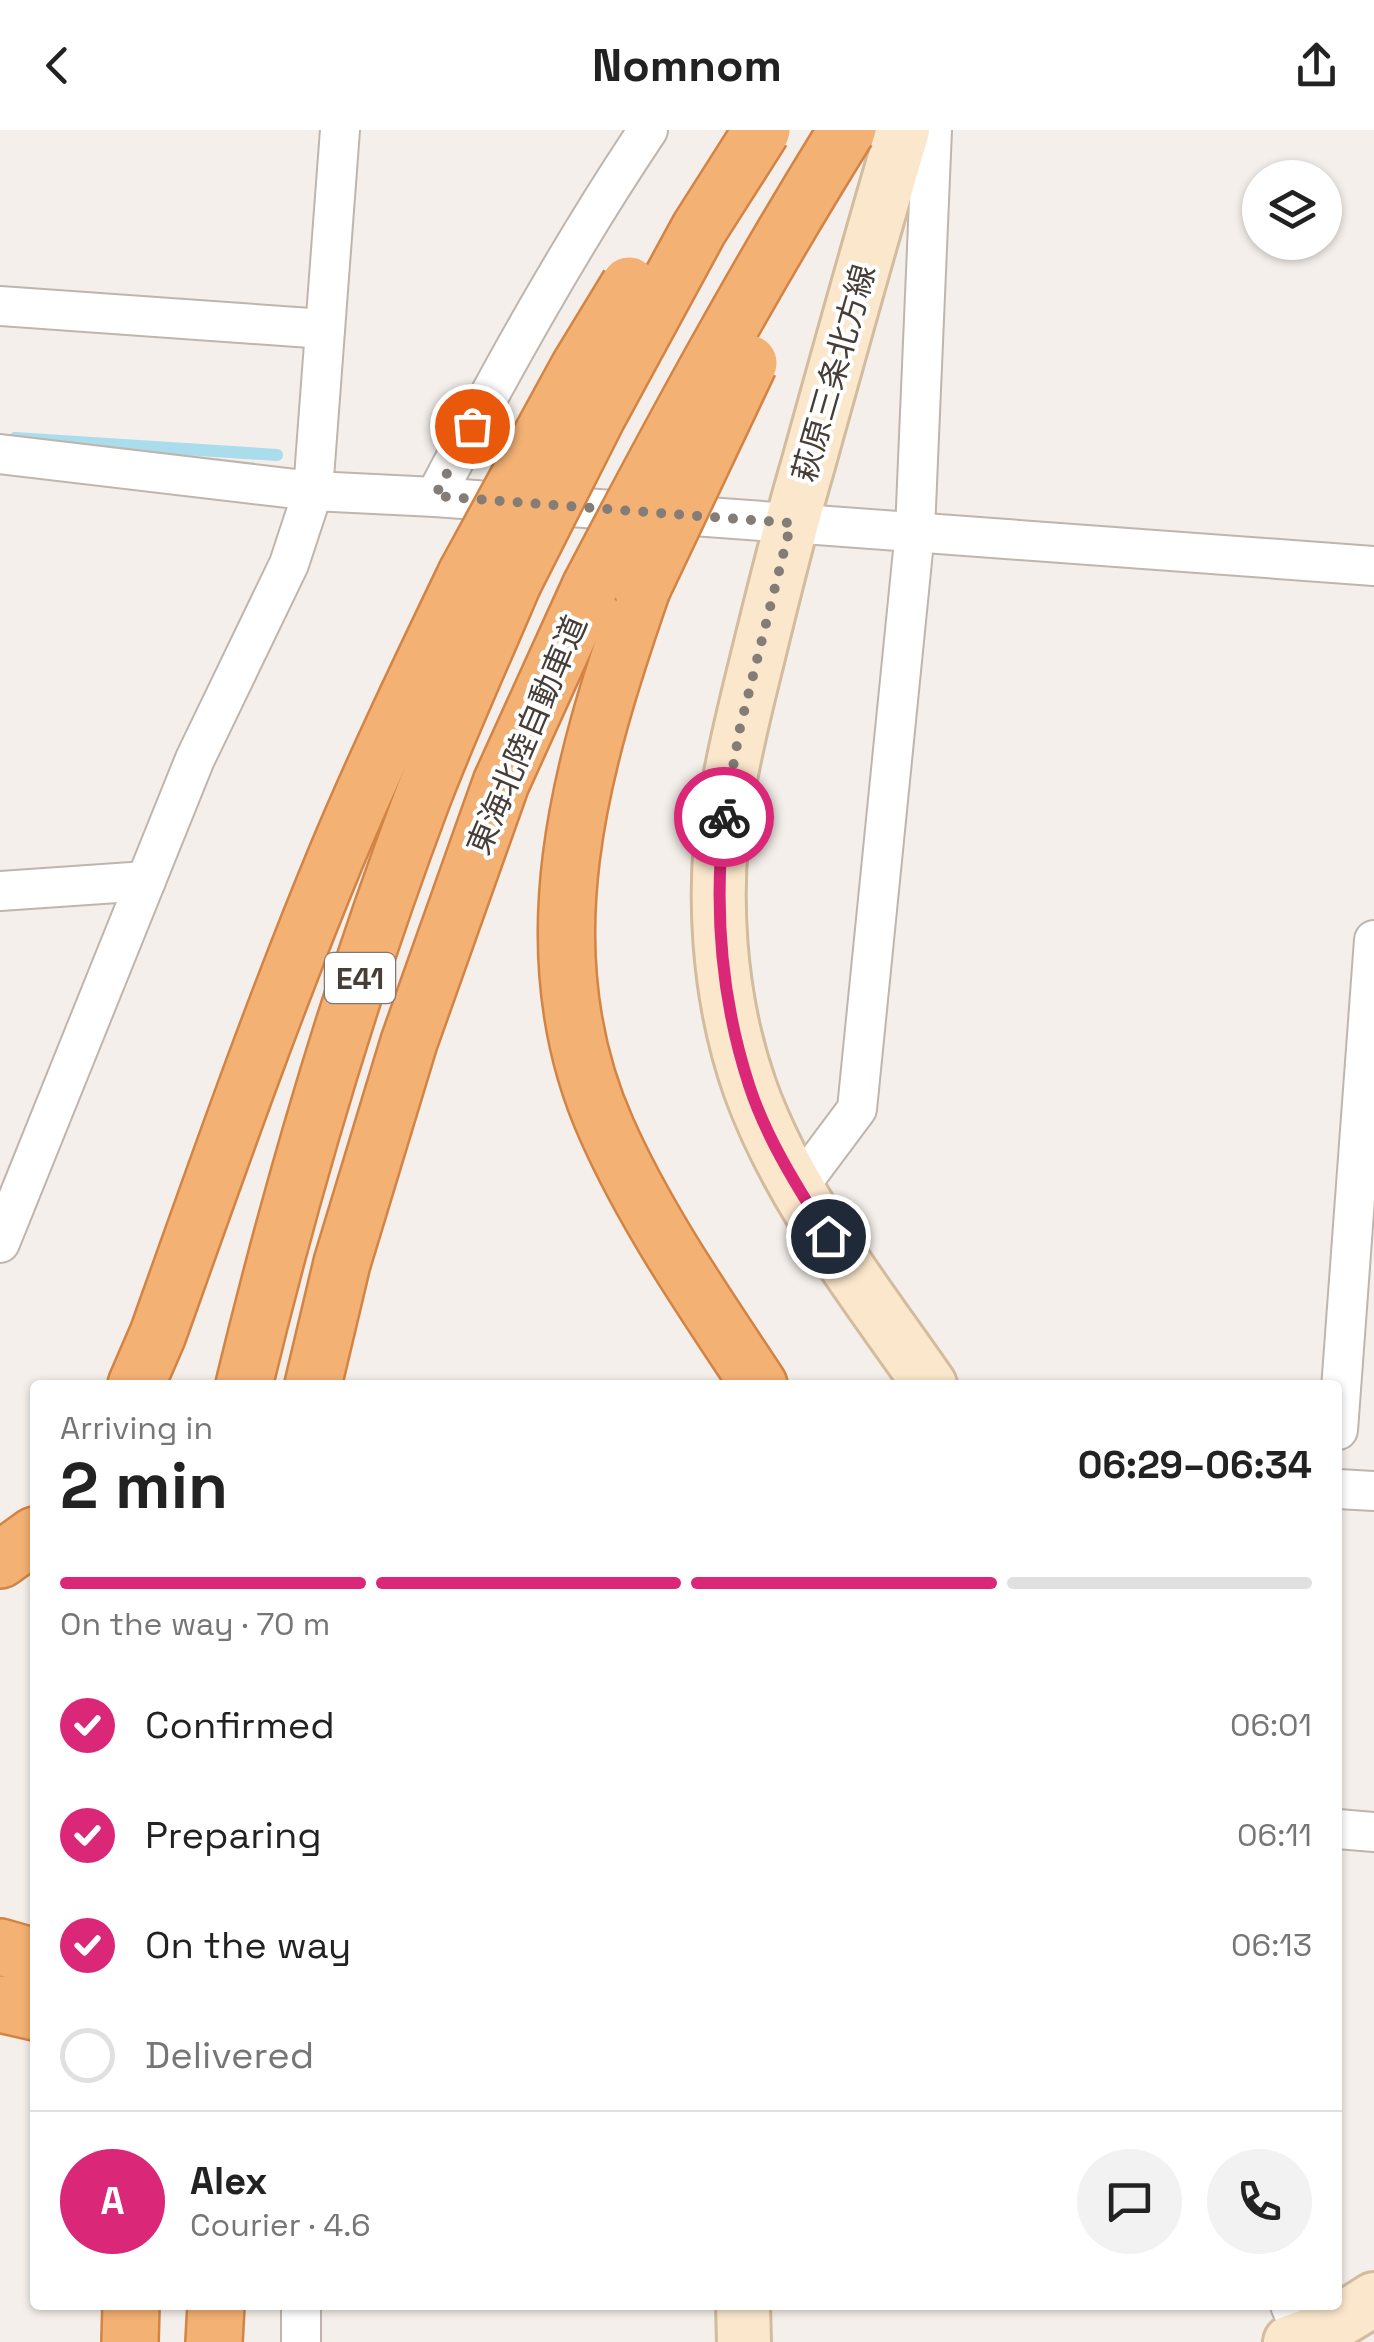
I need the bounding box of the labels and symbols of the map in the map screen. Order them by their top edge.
street label: 萩原三条北方線 [784,260,884,486]
pin [430,384,515,469]
street label: 東海北陸自動車道 [459,609,595,861]
courier [674,767,774,867]
road number: E41 [325,953,395,1003]
pin [786,1194,871,1279]

